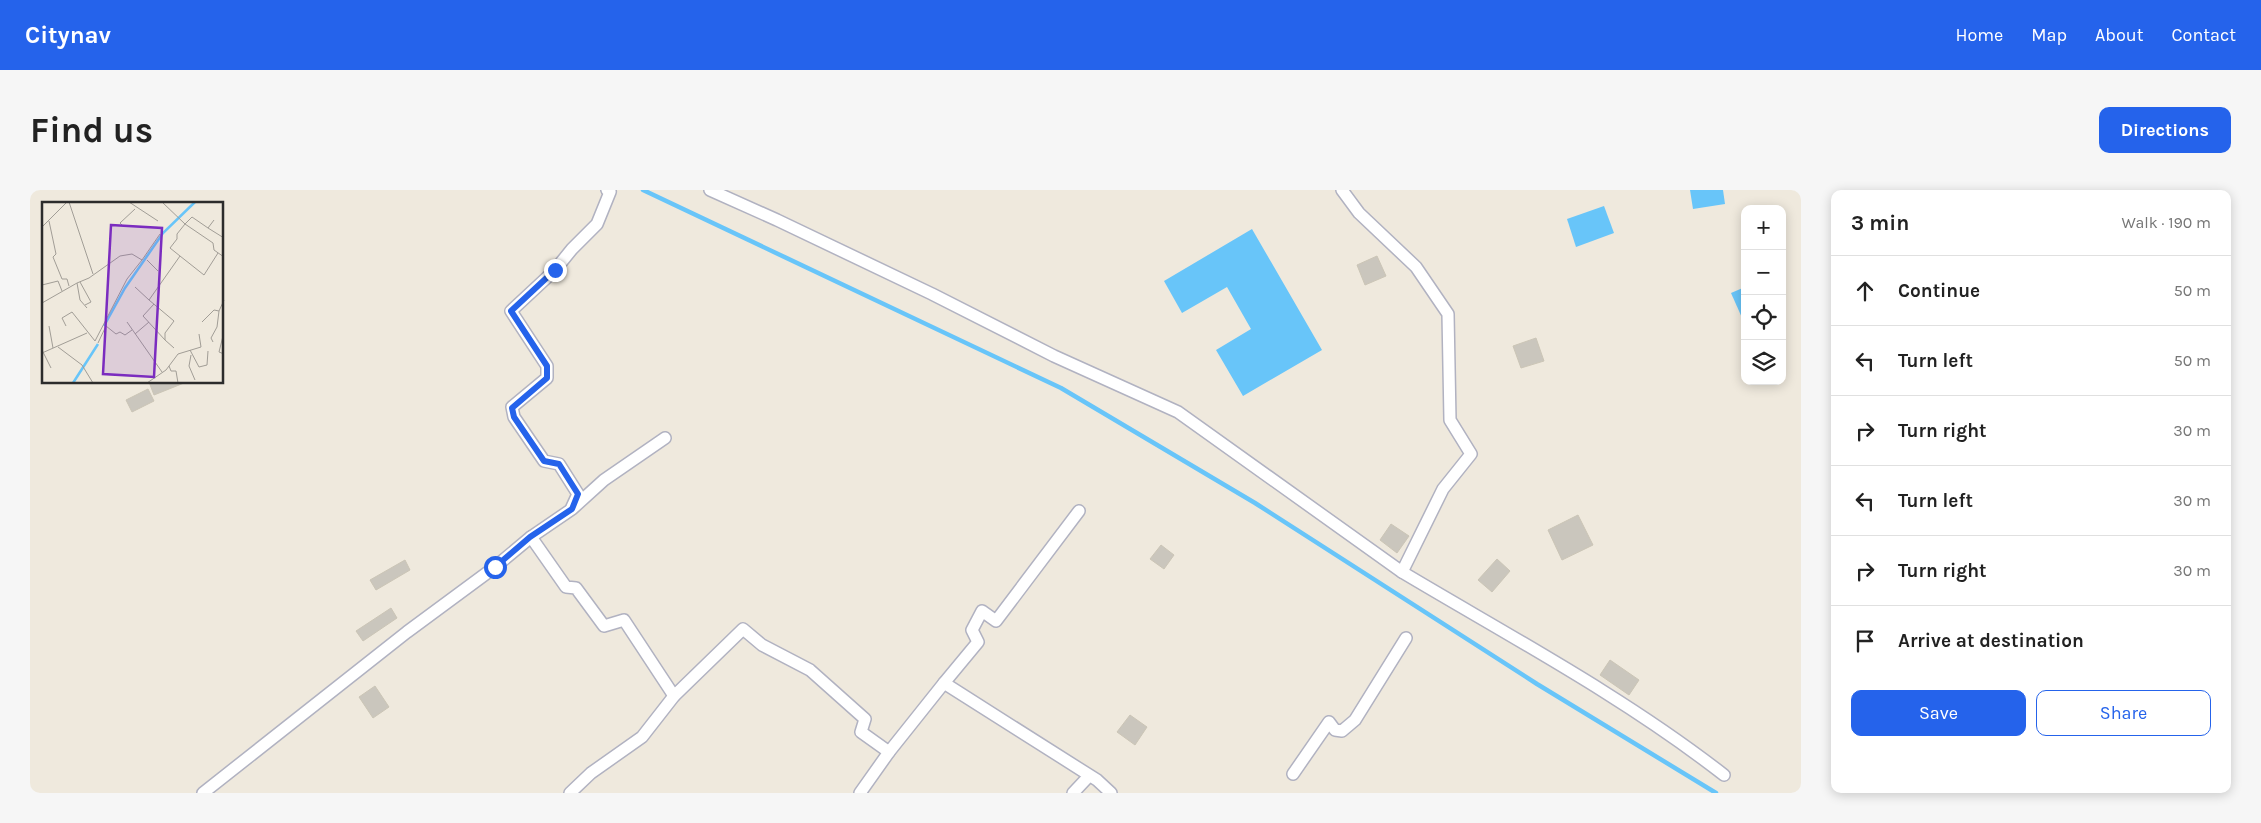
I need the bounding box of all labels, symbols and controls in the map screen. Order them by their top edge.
text: Citynav [25,21,111,49]
text: Home [1955,24,2003,46]
text: Map [2031,24,2067,46]
text: About [2095,24,2144,46]
text: Contact [2172,24,2236,46]
button: Directions [2099,107,2231,153]
text: Find us [30,110,153,151]
inset map [42,202,224,384]
map controls [1741,205,1786,385]
button: + [1741,205,1786,250]
text: 3 min [1851,211,1909,235]
text: Walk · 190 m [2122,213,2211,232]
button: − [1741,250,1786,295]
route end [544,259,567,282]
icon: ahead [1851,277,1879,305]
text: Continue [1898,280,1980,302]
text: 50 m [2174,281,2211,300]
button: locate [1741,295,1786,340]
button: layers [1741,340,1786,385]
icon: left [1851,347,1879,375]
text: Turn left [1898,350,1973,372]
text: 50 m [2174,351,2211,370]
icon: right [1851,417,1879,445]
text: Turn right [1898,420,1987,442]
text: 30 m [2173,421,2211,440]
icon: left [1851,487,1879,515]
text: Turn left [1898,490,1973,512]
text: 30 m [2173,491,2211,510]
route start [484,556,507,579]
icon: right [1851,557,1879,585]
text: Turn right [1898,560,1987,582]
text: 30 m [2173,561,2211,580]
icon: arrive [1851,627,1879,655]
text: Arrive at destination [1898,630,2084,652]
button: Save [1851,690,2026,736]
button: Share [2036,690,2211,736]

